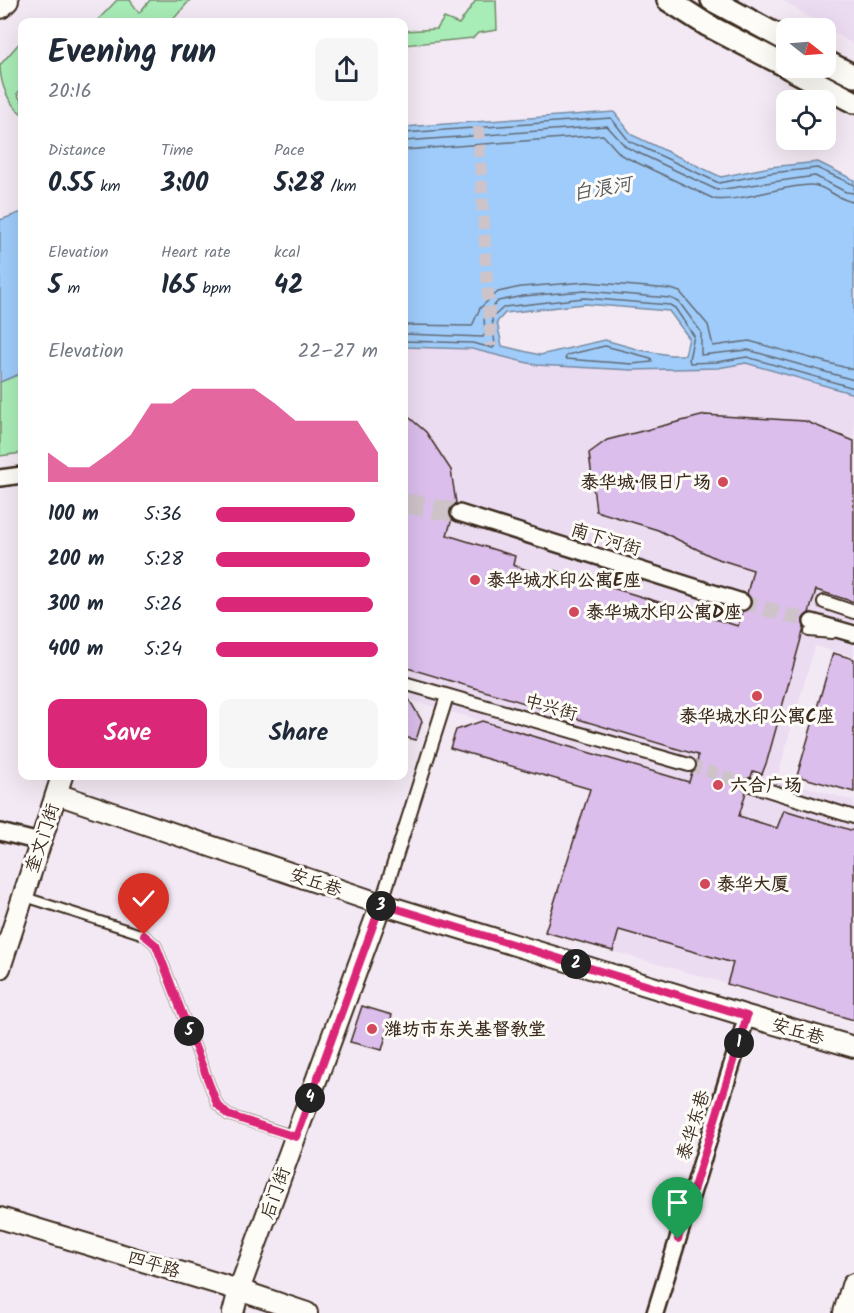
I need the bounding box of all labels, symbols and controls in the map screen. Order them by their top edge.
north arrow [776,18,836,78]
map controls [776,18,836,150]
text: Evening run [48,27,216,80]
button: share [315,38,378,101]
text: 20:16 [48,76,92,108]
button: locate [776,90,836,150]
text: Distance [48,138,106,163]
text: Time [161,138,193,163]
text: Pace [274,138,305,163]
text: 0.55 [48,163,94,205]
text: 3:00 [161,163,208,205]
text: 5:28 [274,163,324,205]
water label: 白浪河 [570,168,638,211]
text: km [94,174,120,199]
text: /km [324,174,356,199]
text: Elevation [48,240,109,265]
text: Heart rate [161,240,231,265]
text: kcal [274,240,300,265]
text: 5 [48,265,61,307]
text: 165 [161,265,196,307]
text: 42 [274,265,303,307]
text: m [61,276,80,301]
text: bpm [196,276,231,301]
text: Elevation [48,336,124,368]
text: 22–27 m [298,336,378,368]
place label: 泰华城·假日广场 [581,469,711,498]
marker: 泰华城·假日广场 [716,475,730,489]
text: 100 m [48,499,99,531]
text: 5:36 [144,499,182,531]
street label: 南下河街 [567,516,644,565]
text: 200 m [48,544,104,576]
text: 5:28 [144,544,183,576]
place label: 泰华城水印公寓E座 [487,567,641,596]
marker: 泰华城水印公寓E座 [468,573,482,587]
text: 300 m [48,589,104,621]
text: 5:26 [144,589,182,621]
place label: 泰华城水印公寓D座 [586,599,742,628]
marker: 泰华城水印公寓D座 [567,605,581,619]
text: 400 m [48,634,104,666]
text: 5:24 [144,634,182,666]
street label: 中兴街 [521,687,581,730]
marker: 泰华城水印公寓C座 [750,689,764,703]
button: Save [48,699,207,768]
button: Share [219,699,378,768]
place label: 泰华城水印公寓C座 [679,703,835,732]
place label: 六合广场 [730,772,802,801]
marker: 六合广场 [711,778,725,792]
street label: 奎文门街 [19,800,68,877]
street label: 安丘巷 [285,861,346,906]
place label: 泰华大厦 [717,871,789,900]
pin [118,873,169,935]
marker: 泰华大厦 [698,877,712,891]
icon: check [127,882,160,915]
pin: 3 [366,891,396,921]
text: 3 [377,893,385,918]
pin: 2 [561,949,591,979]
text: 2 [571,951,581,976]
street label: 安丘巷 [768,1011,828,1054]
pin: 5 [174,1016,204,1046]
place label: 潍坊市东关基督教堂 [384,1016,546,1045]
text: 5 [185,1018,193,1043]
marker: 潍坊市东关基督教堂 [365,1022,379,1036]
pin: 1 [724,1028,754,1058]
text: 1 [737,1030,741,1055]
pin: 4 [295,1083,325,1113]
text: 4 [306,1085,314,1110]
street label: 泰华东巷 [670,1087,719,1164]
street label: 后门街 [254,1163,299,1224]
pin [652,1177,703,1239]
icon: arrive [661,1186,694,1219]
street label: 四平路 [124,1244,184,1287]

